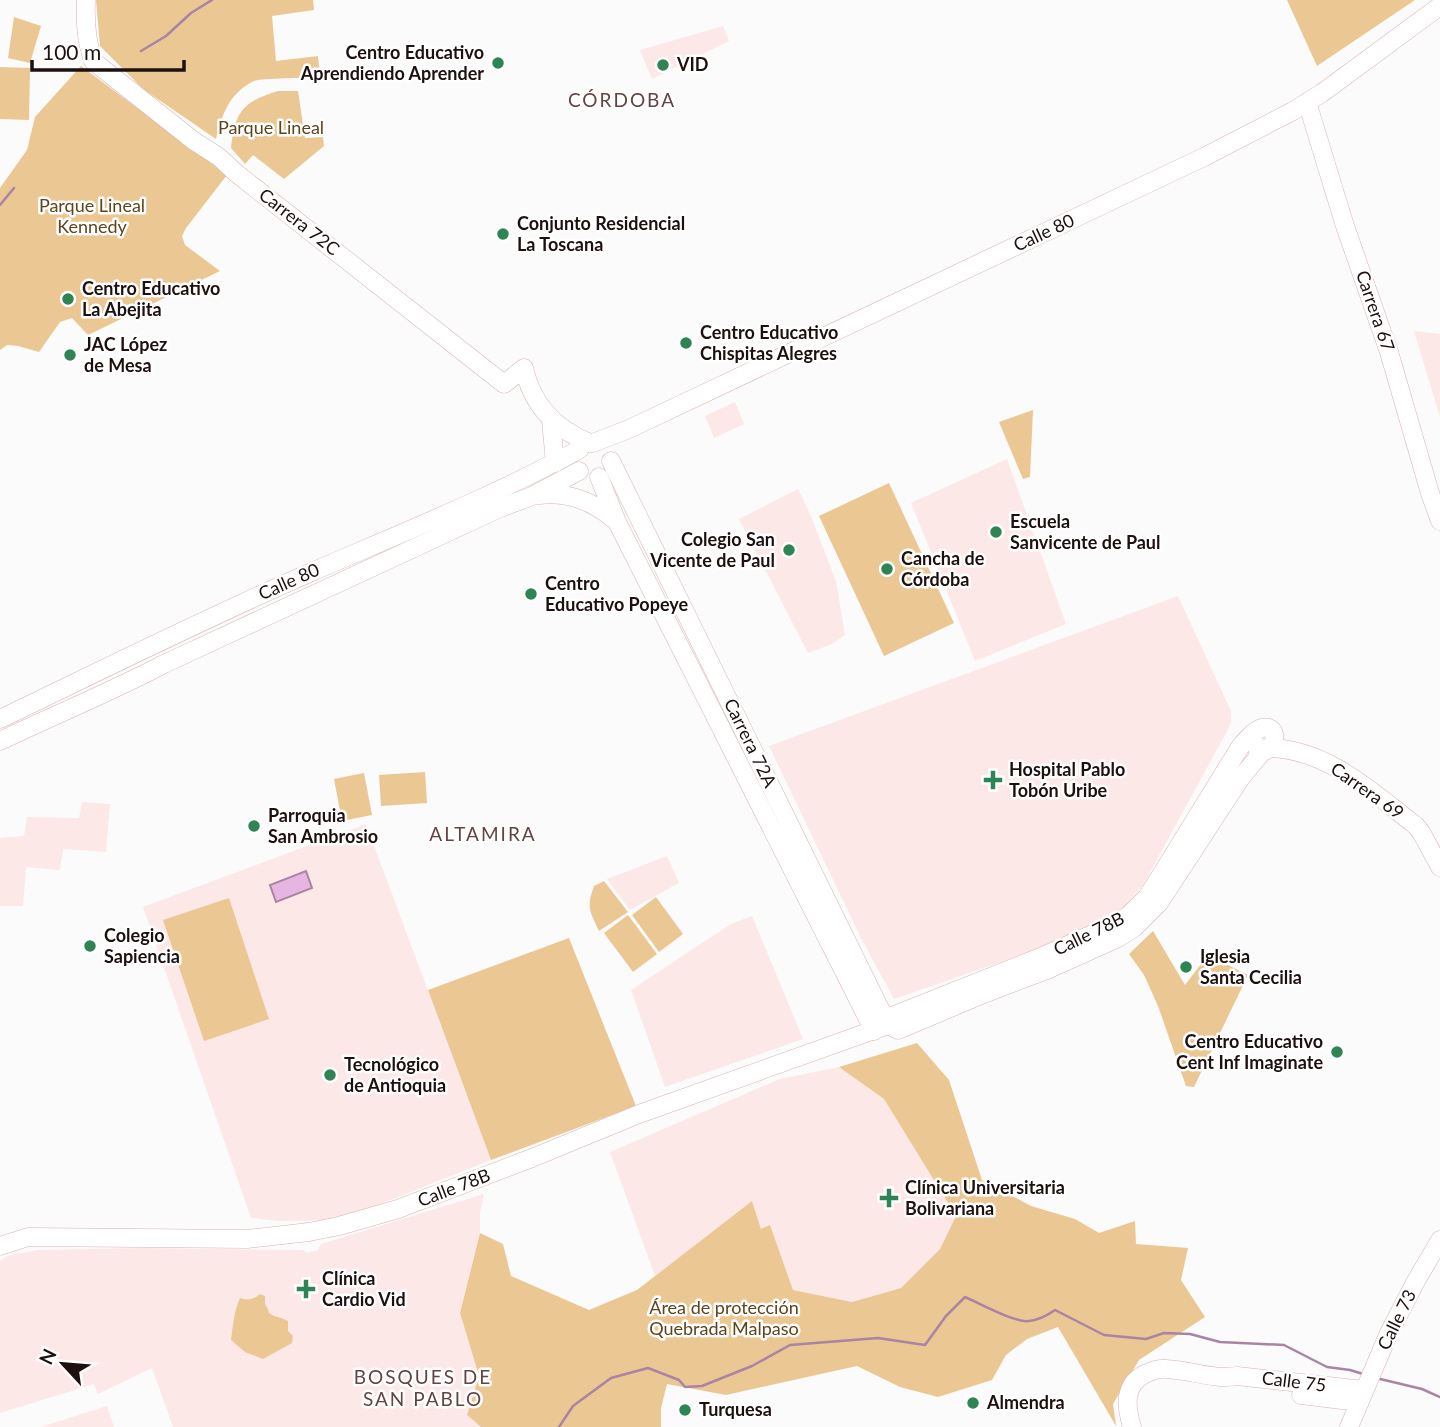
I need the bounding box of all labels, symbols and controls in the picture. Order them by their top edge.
scale bar [32,28,184,72]
text: 100 m [42,39,101,64]
place label: Centro Educativo Aprendiendo Aprender [300,41,484,84]
place label: VID [676,53,709,75]
marker: Centro Educativo Aprendiendo Aprender [490,55,506,71]
marker: VID [655,57,671,73]
district label: CÓRDOBA [568,88,676,111]
park label: Parque Lineal [218,116,324,138]
street label: Carrera 72C [255,183,344,259]
park label: Parque Lineal Kennedy [39,194,145,237]
street label: Calle 80 [1010,209,1077,256]
place label: Conjunto Residencial La Toscana [517,212,685,255]
marker: Conjunto Residencial La Toscana [495,226,511,242]
street label: Carrera 67 [1352,267,1400,354]
place label: Centro Educativo La Abejita [82,277,220,320]
marker: Centro Educativo La Abejita [60,291,76,307]
place label: Centro Educativo Chispitas Alegres [700,321,838,364]
place label: JAC López de Mesa [84,333,167,376]
marker: Centro Educativo Chispitas Alegres [678,335,694,351]
marker: JAC López de Mesa [62,347,78,363]
place label: Escuela Sanvicente de Paul [1010,510,1161,553]
marker: Escuela Sanvicente de Paul [988,524,1004,540]
place label: Colegio San Vicente de Paul [649,528,775,571]
marker: Colegio San Vicente de Paul [781,542,797,558]
place label: Cancha de Córdoba [901,547,985,590]
street label: Calle 80 [255,558,323,604]
marker: Cancha de Córdoba [879,561,895,577]
place label: Centro Educativo Popeye [545,572,688,615]
marker: Centro Educativo Popeye [523,586,539,602]
street label: Carrera 72A [720,694,782,791]
street label: Carrera 69 [1327,757,1408,823]
place label: Hospital Pablo Tobón Uribe [1009,758,1125,801]
marker: Hospital Pablo Tobón Uribe [983,770,1003,790]
place label: Parroquia San Ambrosio [268,804,378,847]
marker: Parroquia San Ambrosio [246,818,262,834]
district label: ALTAMIRA [429,822,537,845]
street label: Calle 78B [1050,907,1128,960]
place label: Colegio Sapiencia [104,924,180,967]
marker: Colegio Sapiencia [82,938,98,954]
place label: Iglesia Santa Cecilia [1200,945,1302,988]
marker: Iglesia Santa Cecilia [1178,959,1194,975]
place label: Centro Educativo Cent Inf Imaginate [1176,1030,1323,1073]
marker: Centro Educativo Cent Inf Imaginate [1329,1044,1345,1060]
place label: Tecnológico de Antioquia [344,1053,446,1096]
marker: Tecnológico de Antioquia [322,1067,338,1083]
street label: Calle 78B [414,1163,493,1211]
place label: Clínica Universitaria Bolivariana [905,1176,1065,1219]
marker: Clínica Universitaria Bolivariana [879,1188,899,1208]
place label: Clínica Cardio Vid [322,1267,406,1310]
marker: Clínica Cardio Vid [296,1279,316,1299]
street label: Calle 73 [1372,1286,1420,1353]
park label: Área de protección Quebrada Malpaso [649,1296,799,1339]
north arrow [28,1329,98,1399]
text: N [34,1345,61,1368]
district label: BOSQUES DE SAN PABLO [354,1365,492,1410]
street label: Calle 75 [1261,1366,1327,1396]
place label: Almendra [986,1391,1065,1413]
marker: Almendra [965,1395,981,1411]
place label: Turquesa [699,1398,772,1420]
marker: Turquesa [677,1402,693,1418]

